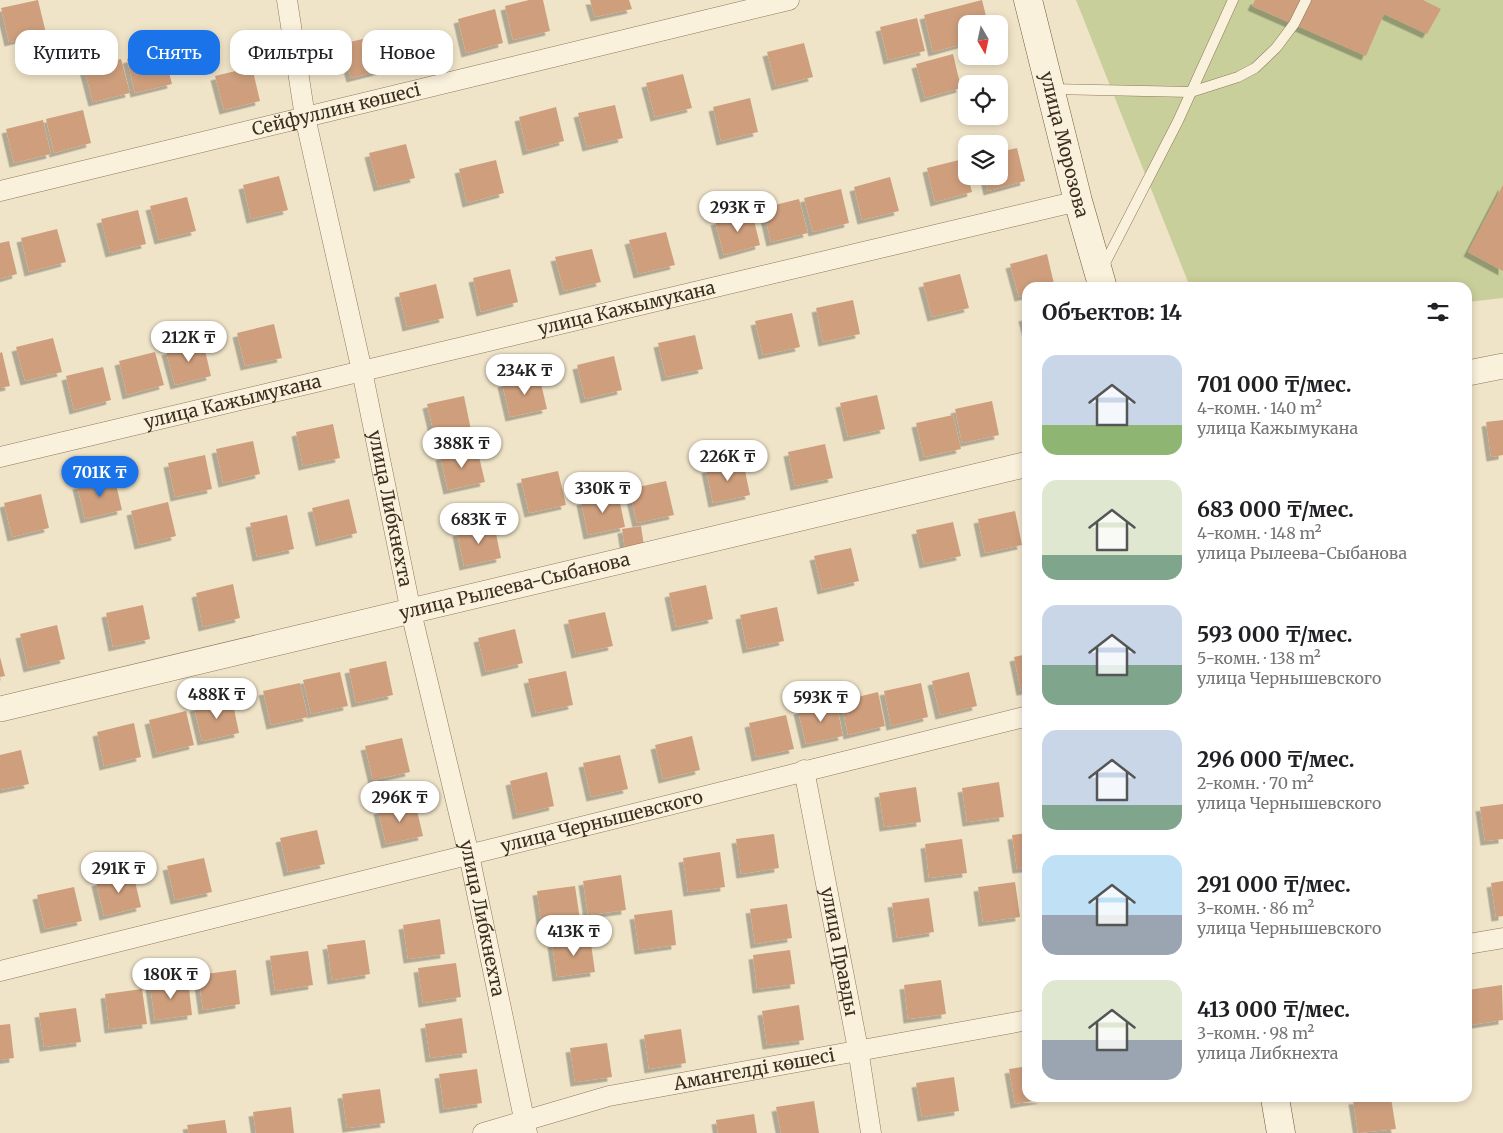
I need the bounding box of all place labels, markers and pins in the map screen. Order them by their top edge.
pin: 293K ₸ [697,190,779,233]
pin: 212K ₸ [148,320,230,363]
pin: 234K ₸ [484,354,566,396]
pin: 388K ₸ [421,426,503,469]
pin: 226K ₸ [687,440,769,482]
pin: 701K ₸ [59,456,141,498]
pin: 330K ₸ [562,472,644,514]
pin: 683K ₸ [438,502,520,545]
pin: 488K ₸ [176,678,258,720]
pin: 593K ₸ [780,680,862,723]
pin: 296K ₸ [359,780,441,823]
pin: 291K ₸ [78,852,160,894]
pin: 413K ₸ [533,914,615,957]
pin: 180K ₸ [130,958,212,1000]

